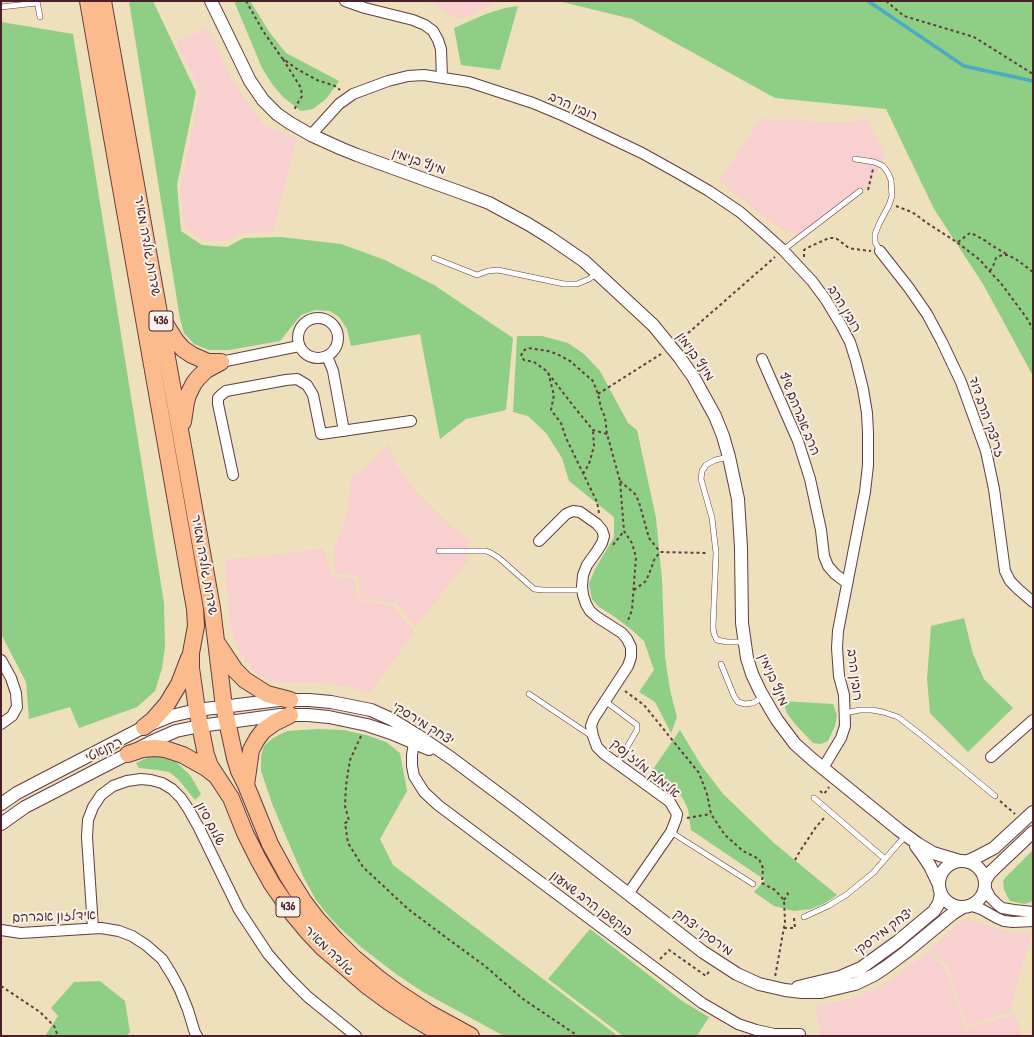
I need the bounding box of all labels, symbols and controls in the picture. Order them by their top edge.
street label: רובין הרב [546,89,600,125]
street label: מינץ בנימין [390,146,448,178]
street label: שדרות גולדה מאיר [131,195,163,297]
street label: רובין הרב [824,283,864,335]
road number: 436 [149,311,173,331]
street label: מינץ בנימין [673,330,717,384]
street label: הרב אברהם שיף [775,370,823,458]
street label: זריצקי הרב דוד [965,374,1007,460]
street label: שדרות גולדה מאיר [188,514,220,616]
street label: רובין הרב [843,648,865,702]
street label: מינץ בנימין [755,651,791,709]
street label: יצחק מירסקי [389,699,457,749]
street label: רקנאטי [83,734,125,766]
street label: אלימלך מליז'נסק [607,736,683,802]
street label: שלום סיון [192,799,228,849]
street label: בוקשפן הרב שמעון [547,868,635,940]
road number: 436 [276,897,300,917]
street label: יצחק מירסקי [851,905,917,959]
street label: מירסקי יצחק [670,906,736,960]
street label: אידלזון אברהם [12,908,96,926]
street label: גולדה מאיר [301,923,357,979]

